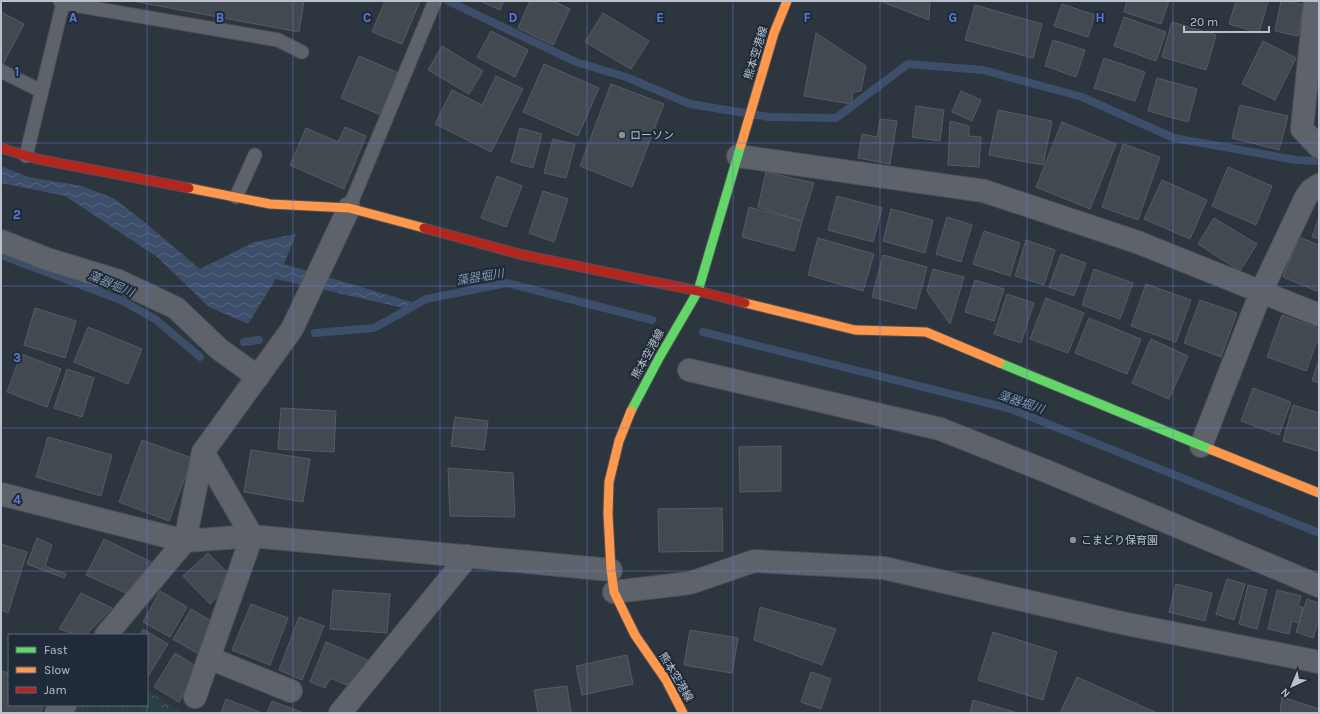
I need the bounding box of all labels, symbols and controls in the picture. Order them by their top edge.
scale bar [1184,8,1269,34]
text: A [69,10,77,25]
text: B [216,10,224,25]
text: C [363,10,371,25]
text: D [509,10,518,25]
text: E [656,10,664,25]
text: F [803,10,811,25]
text: G [949,10,957,25]
text: H [1095,10,1105,25]
text: 20 m [1190,15,1218,29]
street label: 熊本空港線 [742,25,770,81]
text: 1 [15,64,19,79]
place label: ローソン [630,129,674,142]
marker: ローソン [617,130,627,140]
text: 2 [13,207,21,222]
water label: 藻器堀川 [455,266,507,288]
water label: 藻器堀川 [86,268,138,301]
street label: 熊本空港線 [629,327,667,381]
text: 3 [13,350,21,365]
water label: 藻器堀川 [996,388,1048,417]
text: 4 [13,492,21,507]
place label: こまどり保育園 [1081,534,1158,547]
marker: こまどり保育園 [1068,535,1078,545]
legend [8,634,148,706]
text: Fast [44,643,68,657]
street label: 熊本空港線 [656,650,696,704]
text: Slow [44,663,70,677]
north arrow [1272,666,1312,706]
text: Jam [44,683,67,697]
text: N [1278,685,1293,700]

